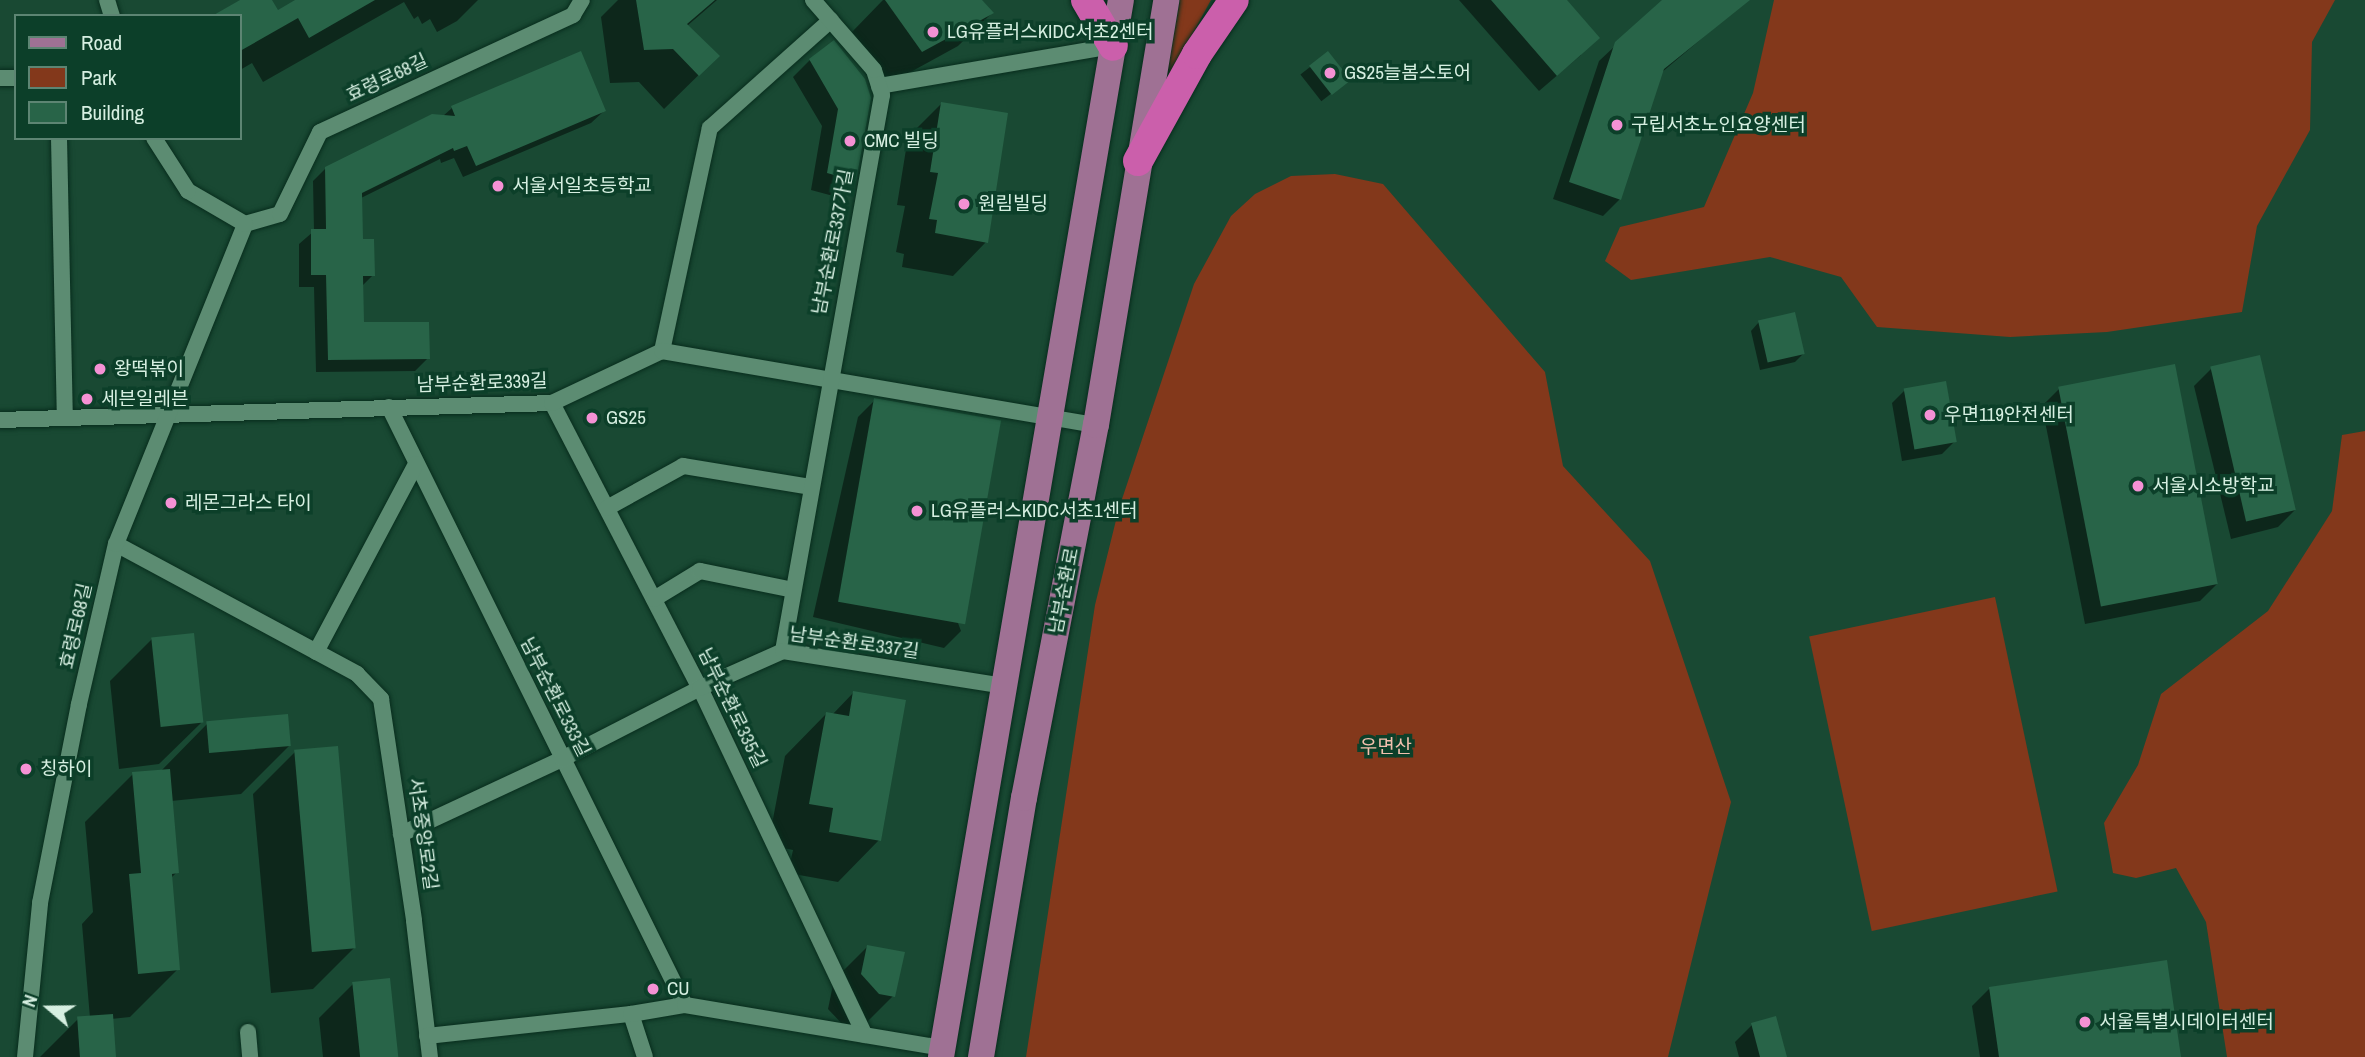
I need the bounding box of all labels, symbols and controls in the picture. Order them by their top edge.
legend [14,14,242,140]
place label: LG유플러스KIDC서초2센터 [947,21,1154,43]
marker: LG유플러스KIDC서초2센터 [925,24,941,40]
text: Road [81,28,122,57]
street label: 효령로68길 [343,49,431,107]
place label: GS25늘봄스토어 [1344,62,1471,84]
text: Park [81,63,116,92]
marker: GS25늘봄스토어 [1322,65,1338,81]
text: Building [81,98,144,127]
place label: 구립서초노인요양센터 [1631,114,1806,136]
marker: 구립서초노인요양센터 [1609,117,1625,133]
place label: CMC 빌딩 [864,130,939,152]
marker: CMC 빌딩 [842,133,858,149]
street label: 남부순환로337가길 [808,167,858,317]
place label: 서울서일초등학교 [512,175,652,197]
marker: 서울서일초등학교 [490,178,506,194]
place label: 원림빌딩 [978,193,1048,215]
marker: 원림빌딩 [956,196,972,212]
place label: 왕떡볶이 [114,358,184,380]
marker: 왕떡볶이 [92,361,108,377]
street label: 남부순환로339길 [416,369,548,397]
place label: 세븐일레븐 [101,388,188,410]
marker: 세븐일레븐 [79,391,95,407]
place label: 우면119안전센터 [1944,404,2074,426]
place label: GS25 [606,407,646,429]
marker: 우면119안전센터 [1922,407,1938,423]
marker: GS25 [584,410,600,426]
place label: 서울시소방학교 [2152,475,2274,497]
marker: 서울시소방학교 [2130,478,2146,494]
place label: 레몬그라스 타이 [185,492,312,514]
marker: 레몬그라스 타이 [163,495,179,511]
place label: LG유플러스KIDC서초1센터 [931,500,1138,522]
marker: LG유플러스KIDC서초1센터 [909,503,925,519]
street label: 남부순환로 [1044,546,1084,636]
street label: 효령로68길 [55,581,97,671]
street label: 남부순환로337길 [788,623,920,663]
street label: 남부순환로333길 [515,634,595,760]
street label: 남부순환로335길 [693,644,771,772]
park label: 우면산 [1360,736,1412,758]
place label: 칭하이 [40,758,92,780]
marker: 칭하이 [18,761,34,777]
street label: 서초중앙로2길 [404,776,442,892]
north arrow [14,973,84,1043]
place label: CU [667,978,689,1000]
marker: CU [645,981,661,997]
text: N [15,991,43,1011]
place label: 서울특별시데이터센터 [2099,1011,2274,1033]
marker: 서울특별시데이터센터 [2077,1014,2093,1030]

